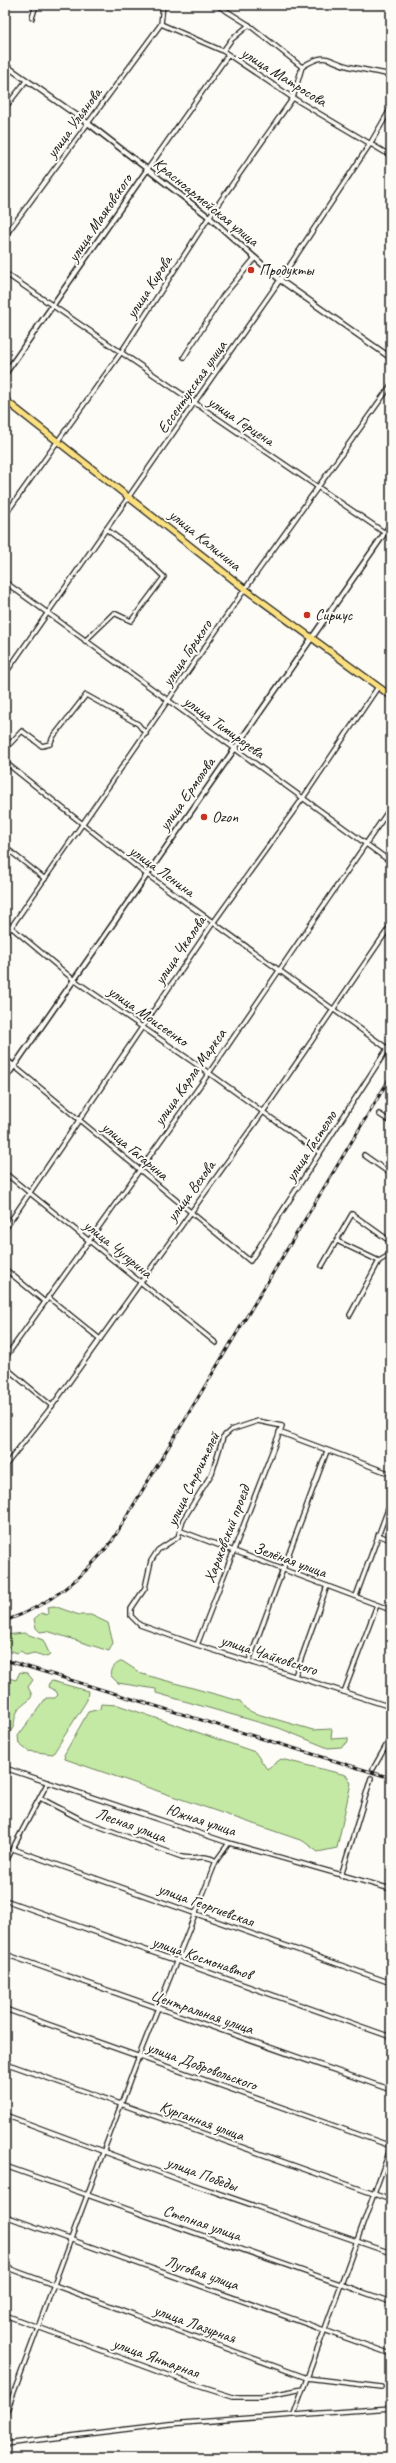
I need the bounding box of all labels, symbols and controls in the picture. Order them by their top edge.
street label: улица Матросова [237,42,331,112]
street label: улица Ульянова [41,83,107,163]
street label: Красноармейская улица [149,153,264,252]
street label: улица Маяковского [63,168,138,267]
street label: улица Кирова [121,251,177,323]
place label: Продукты [259,260,315,280]
marker: Продукты [246,265,256,275]
street label: Ессентукская улица [153,336,232,437]
street label: улица Герцена [203,391,279,451]
street label: улица Калинина [164,504,246,576]
place label: Сириус [315,605,354,625]
marker: Сириус [302,610,312,620]
street label: улица Горького [157,615,217,691]
street label: улица Тимирязева [179,690,269,764]
street label: улица Ермолова [154,752,220,835]
place label: Ozon [212,807,239,827]
marker: Ozon [199,812,209,822]
street label: улица Ленина [125,840,200,902]
street label: улица Чкалова [149,911,211,989]
street label: улица Моисеенко [103,981,194,1052]
street label: улица Карла Маркса [149,1024,231,1130]
street label: улица Гастелло [280,1106,342,1186]
street label: улица Гагарина [97,1117,173,1185]
street label: улица Вехова [162,1155,221,1226]
street label: улица Чугурина [79,1215,157,1283]
street label: улица Строителей [161,1428,225,1530]
street label: Харьковский проезд [199,1481,255,1586]
street label: Зелёная улица [251,1538,331,1583]
street label: улица Чайковского [217,1630,321,1680]
street label: Южная улица [164,1799,240,1841]
street label: Лесная улица [93,1803,170,1847]
street label: улица Георгиевская [154,1878,258,1932]
street label: улица Космонавтов [149,1931,258,1985]
street label: Центральная улица [148,1985,257,2039]
street label: улица Добровольского [143,2036,262,2096]
street label: Курганная улица [157,2097,248,2146]
street label: улица Победы [163,2152,242,2197]
street label: Степная улица [161,2200,245,2246]
street label: Луговая улица [163,2251,242,2295]
street label: улица Лазурная [150,2300,240,2348]
street label: улица Янтарная [109,2333,203,2383]

